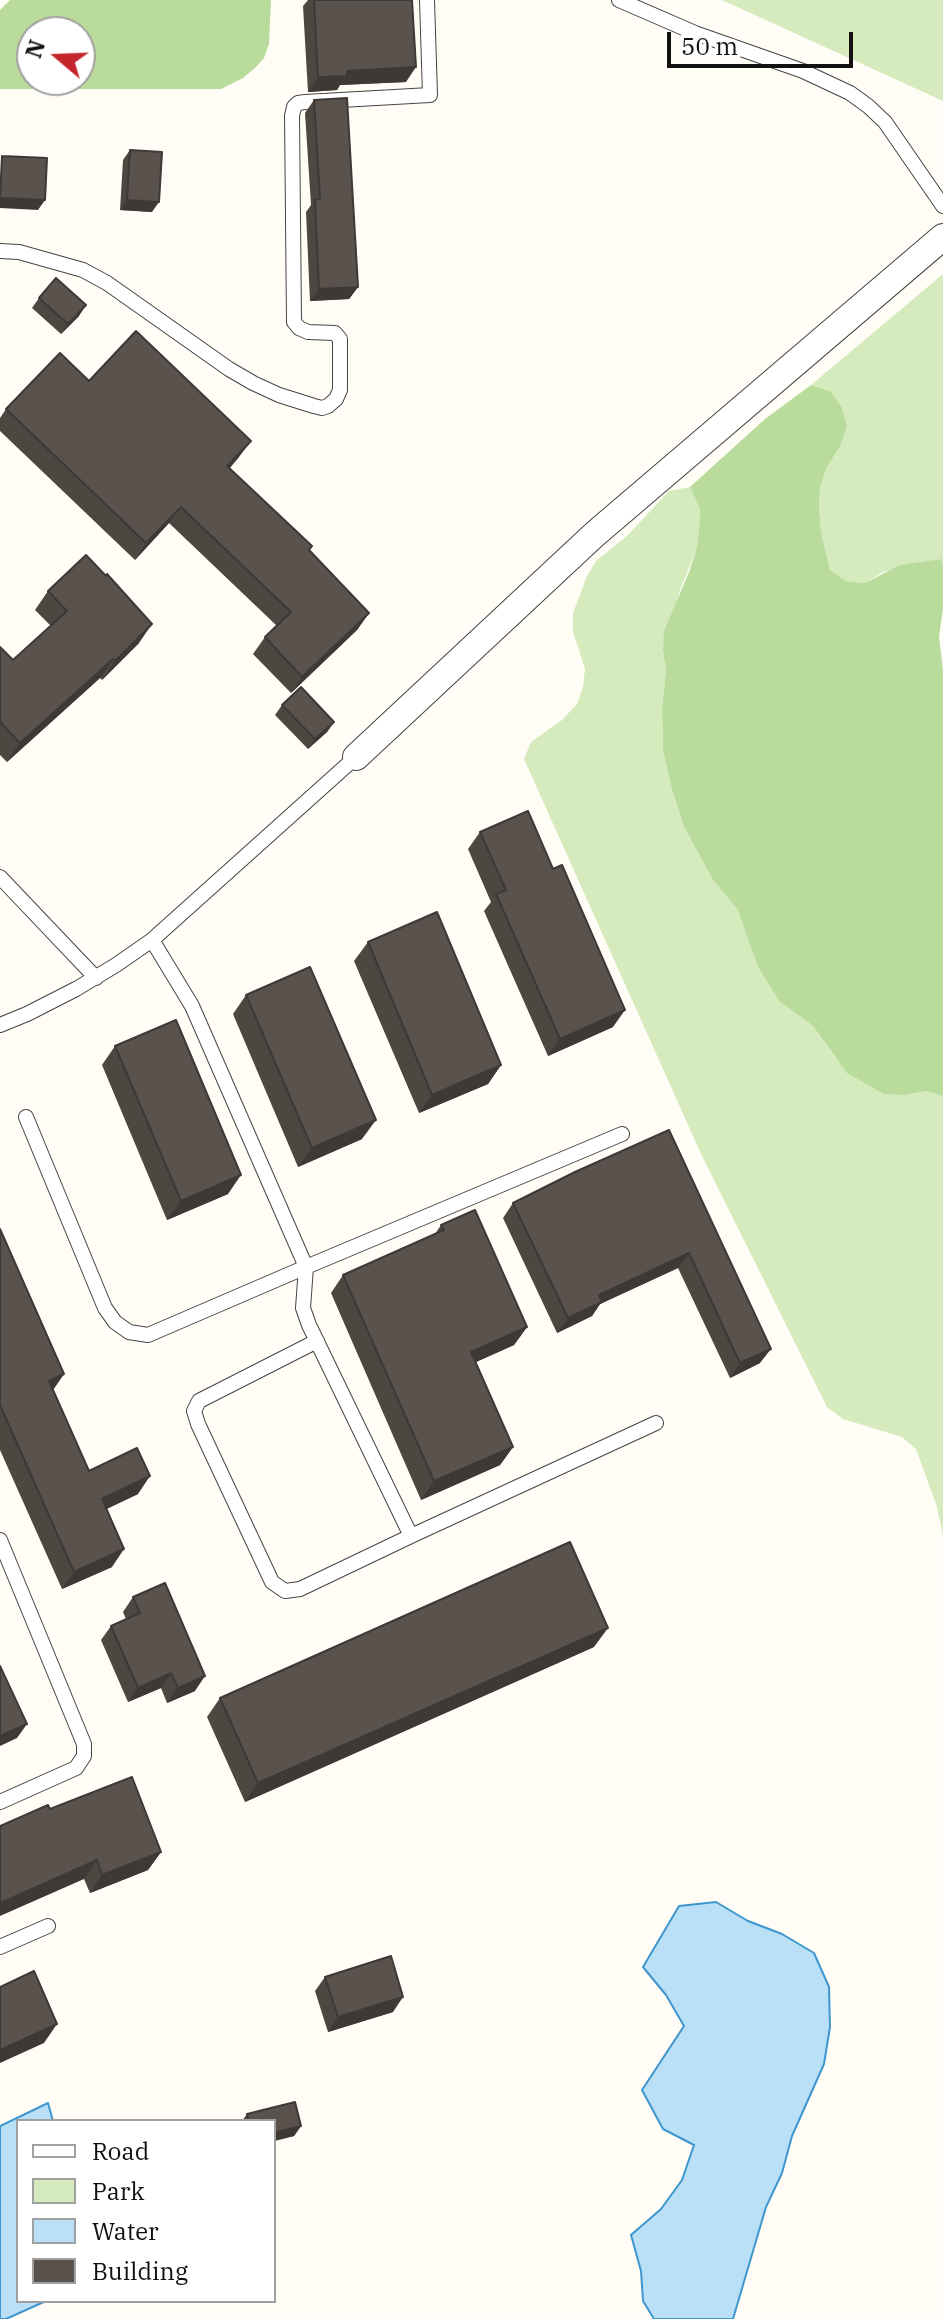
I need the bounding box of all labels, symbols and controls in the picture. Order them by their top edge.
north arrow [16,16,96,96]
scale bar [671,16,857,66]
text: 50 m [681,30,738,62]
text: N [18,36,51,62]
legend [16,2119,276,2303]
text: Road [92,2135,149,2167]
text: Park [92,2175,144,2207]
text: Water [92,2215,159,2247]
text: Building [92,2255,188,2287]

